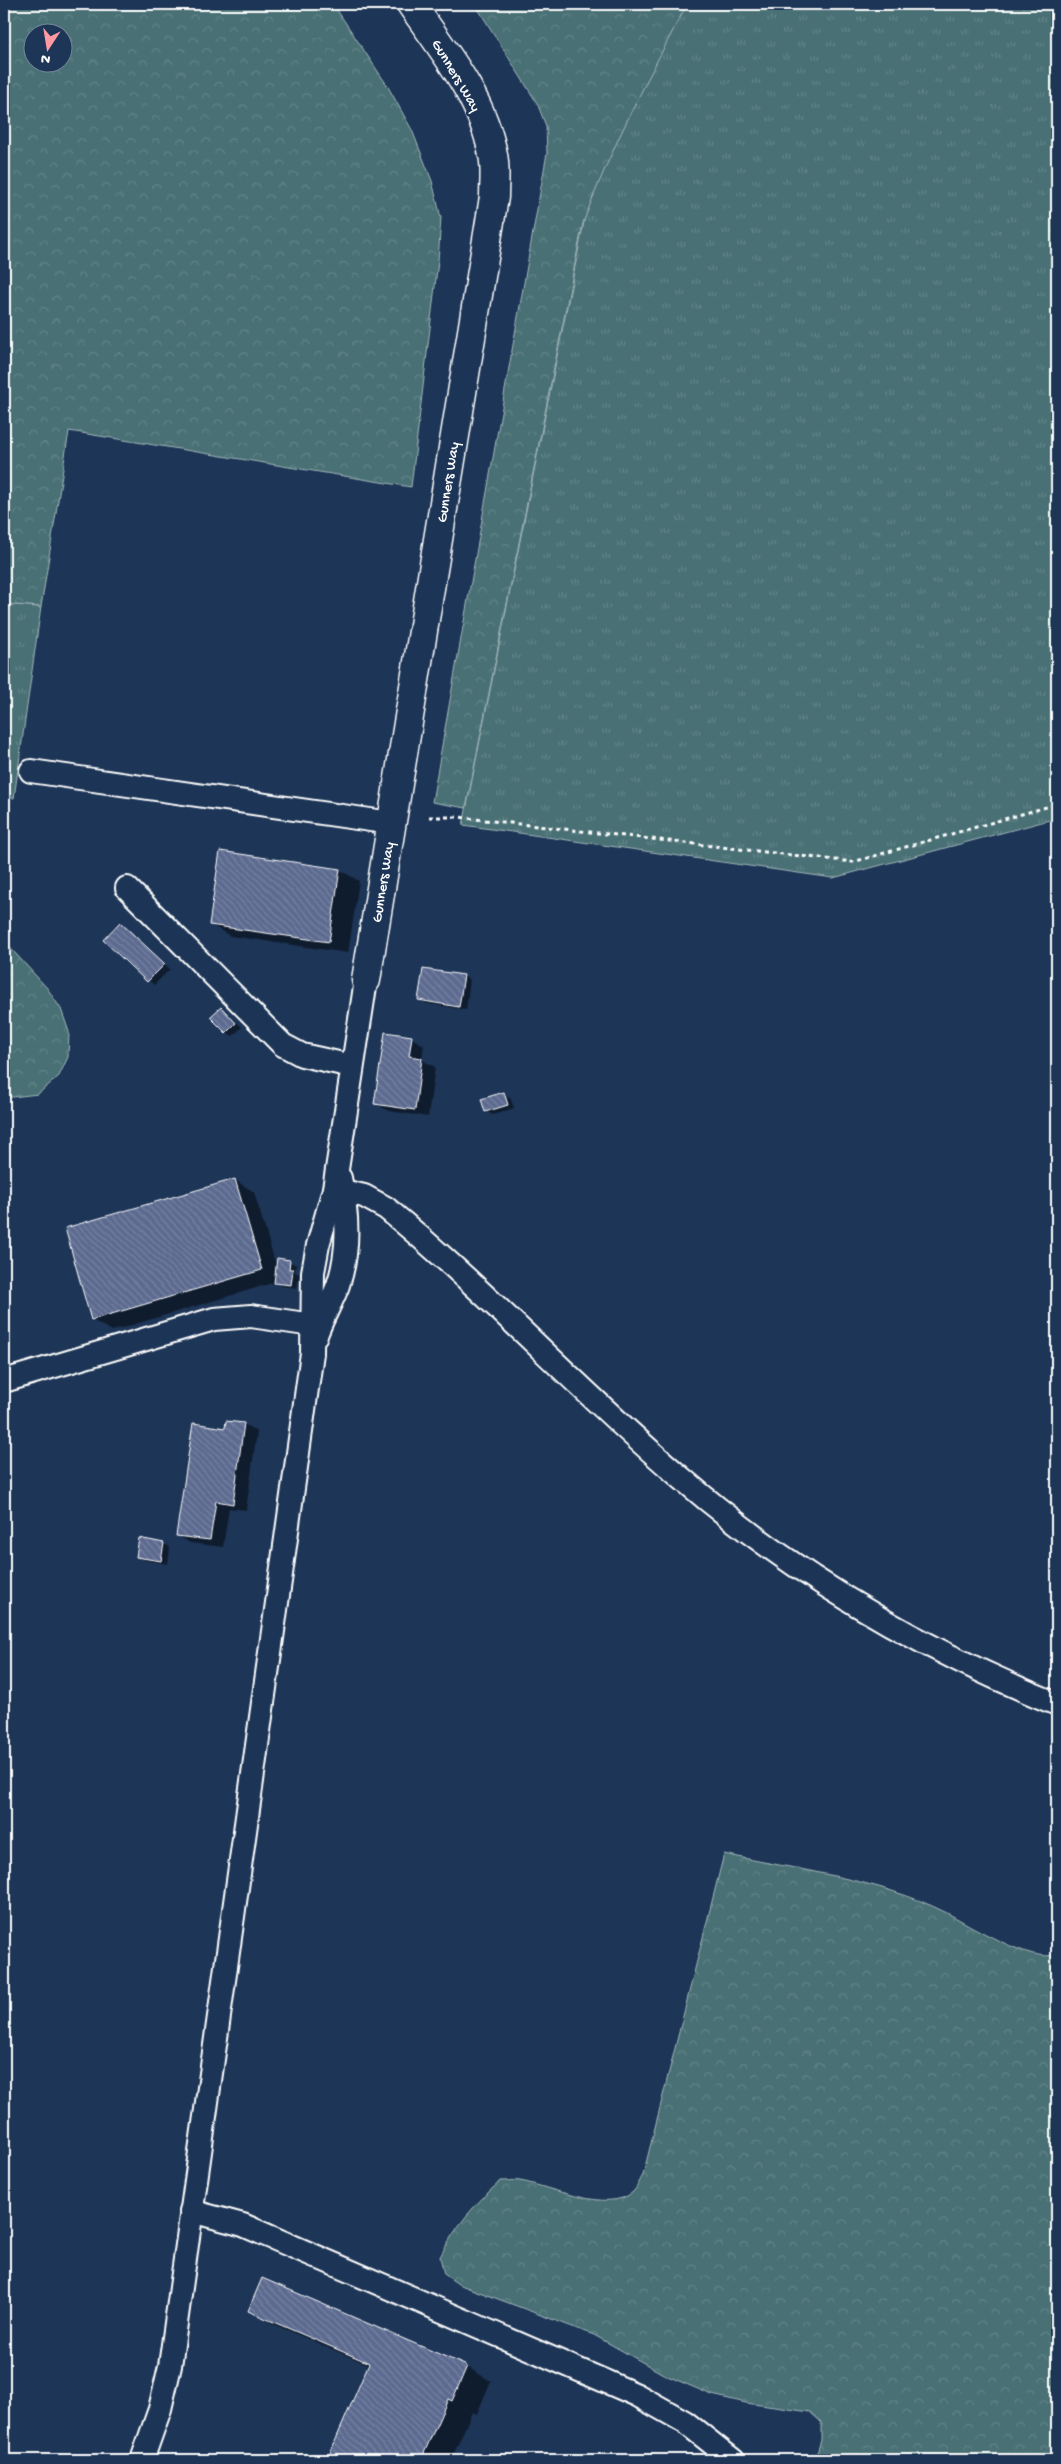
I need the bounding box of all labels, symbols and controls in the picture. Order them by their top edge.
north arrow [22,22,72,72]
street label: Gunners Way [427,37,484,116]
text: N [40,49,52,68]
street label: Gunners Way [434,440,464,524]
street label: Gunners Way [369,840,399,924]

